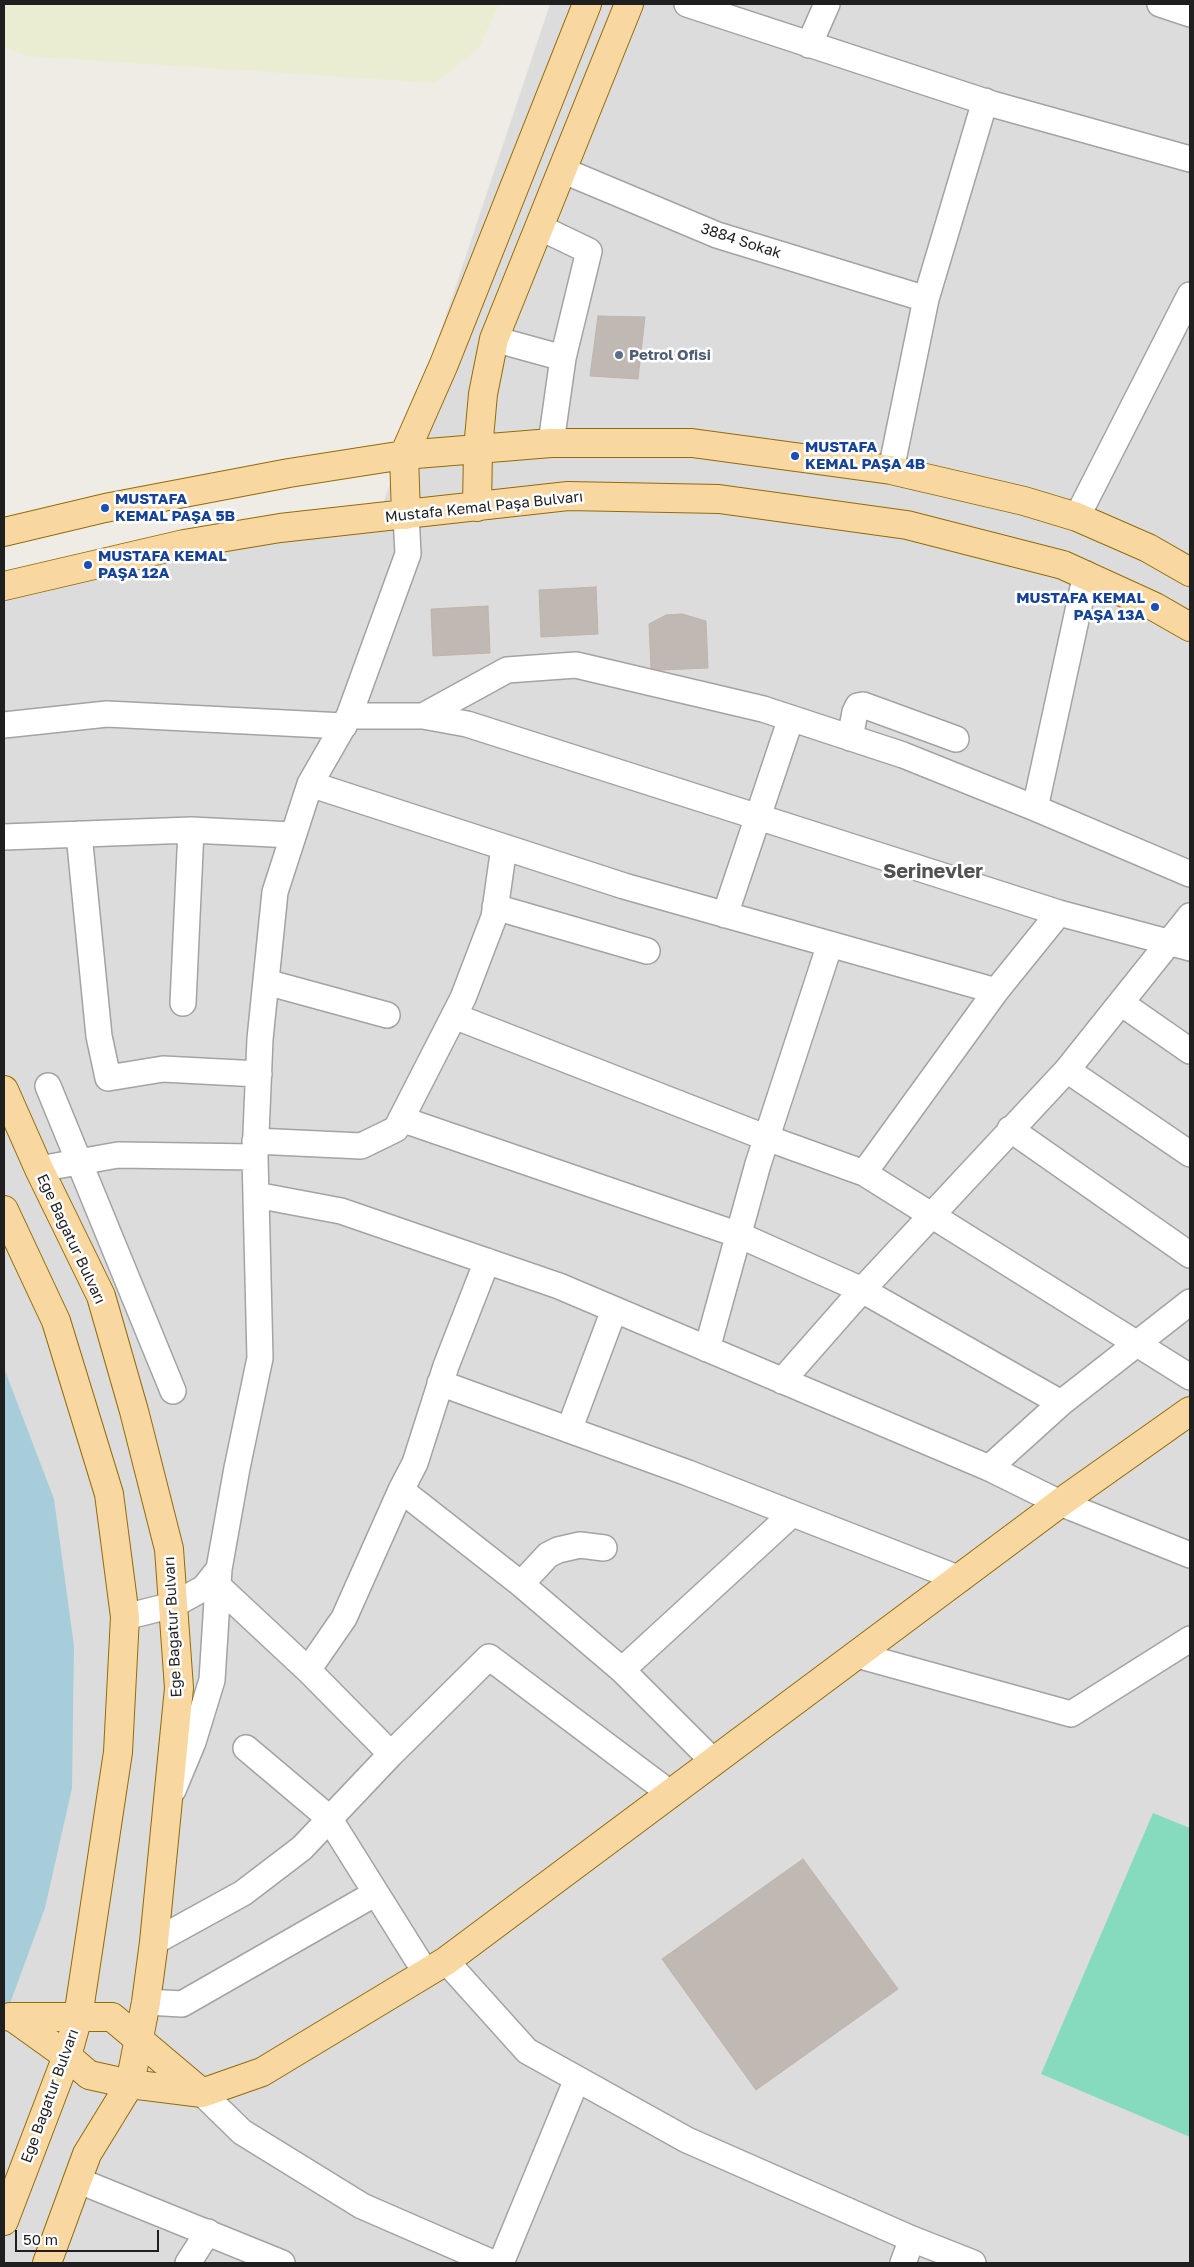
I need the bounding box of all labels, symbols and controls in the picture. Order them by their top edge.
street label: 3884 Sokak [698,219,784,263]
place label: Petrol Ofisi [629,346,711,364]
marker: Petrol Ofisi [613,349,625,361]
place label: MUSTAFA KEMAL PAŞA 4B [805,438,925,473]
marker: MUSTAFA KEMAL PAŞA 4B [789,450,801,462]
street label: Mustafa Kemal Paşa Bulvarı [384,488,584,526]
place label: MUSTAFA KEMAL PAŞA 5B [115,490,235,525]
marker: MUSTAFA KEMAL PAŞA 5B [99,502,111,514]
place label: MUSTAFA KEMAL PAŞA 12A [98,547,227,582]
marker: MUSTAFA KEMAL PAŞA 12A [82,559,94,571]
place label: MUSTAFA KEMAL PAŞA 13A [1016,589,1145,624]
marker: MUSTAFA KEMAL PAŞA 13A [1149,601,1161,613]
district label: Serinevler [883,860,983,884]
street label: Ege Bağatur Bulvarı [33,1171,109,1307]
street label: Ege Bağatur Bulvarı [160,1556,186,1698]
street label: Ege Bağatur Bulvarı [17,2027,83,2165]
scale bar [18,2220,161,2252]
text: 50 m [23,2230,58,2248]

